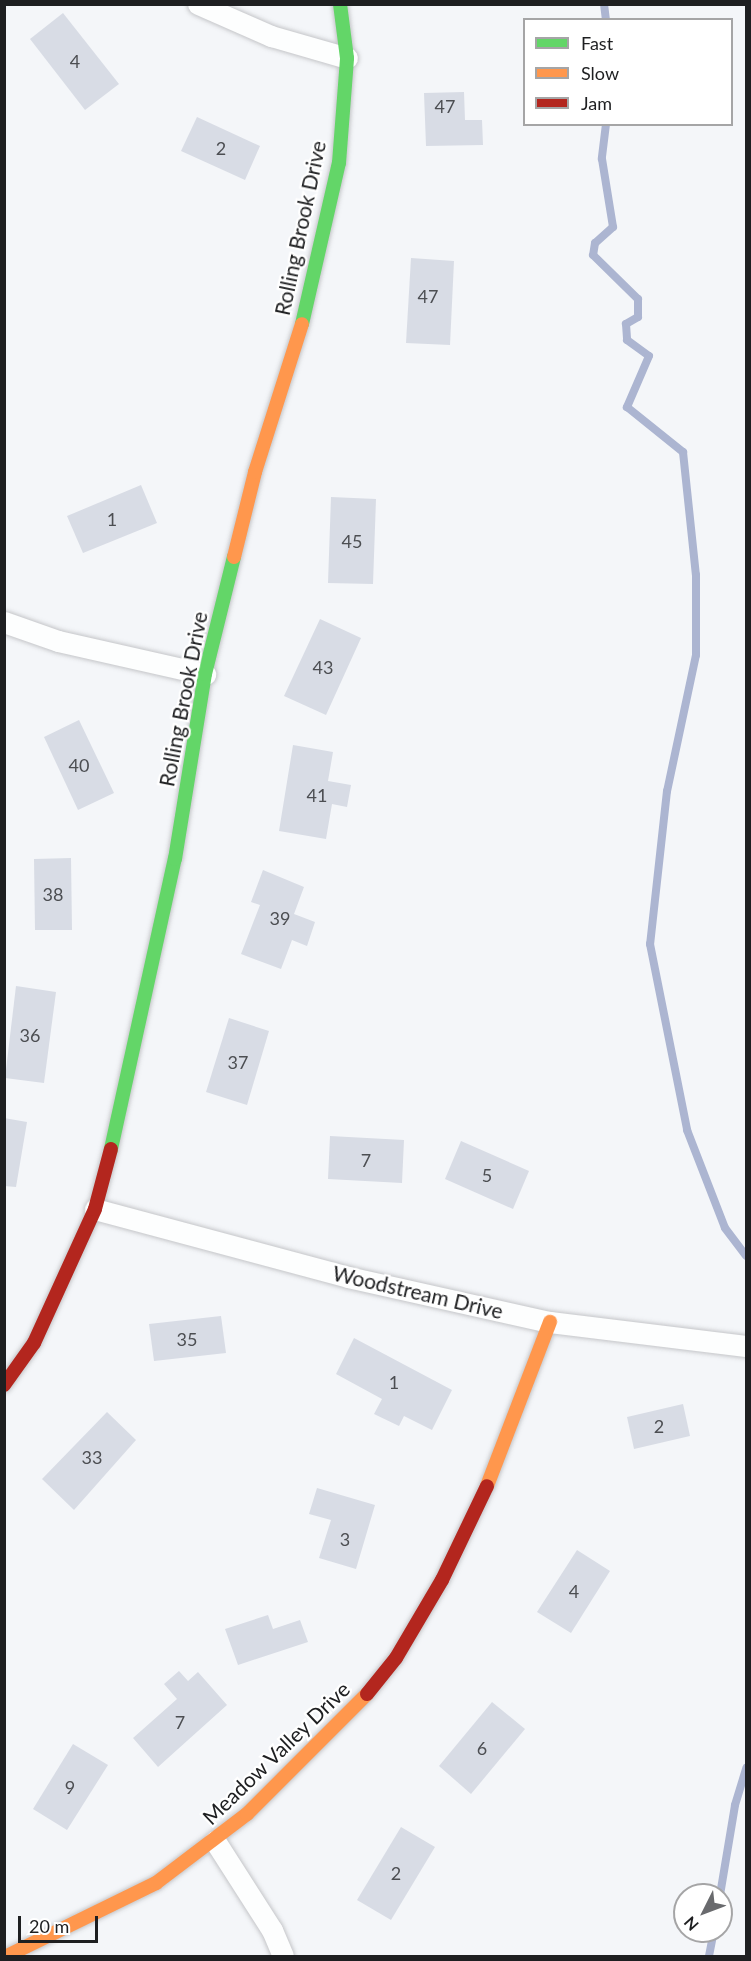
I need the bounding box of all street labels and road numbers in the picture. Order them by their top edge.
street label: Rolling Brook Drive [269,138,331,318]
street label: Rolling Brook Drive [154,609,212,789]
street label: Woodstream Drive [330,1260,506,1324]
street label: Meadow Valley Drive [197,1676,355,1830]

